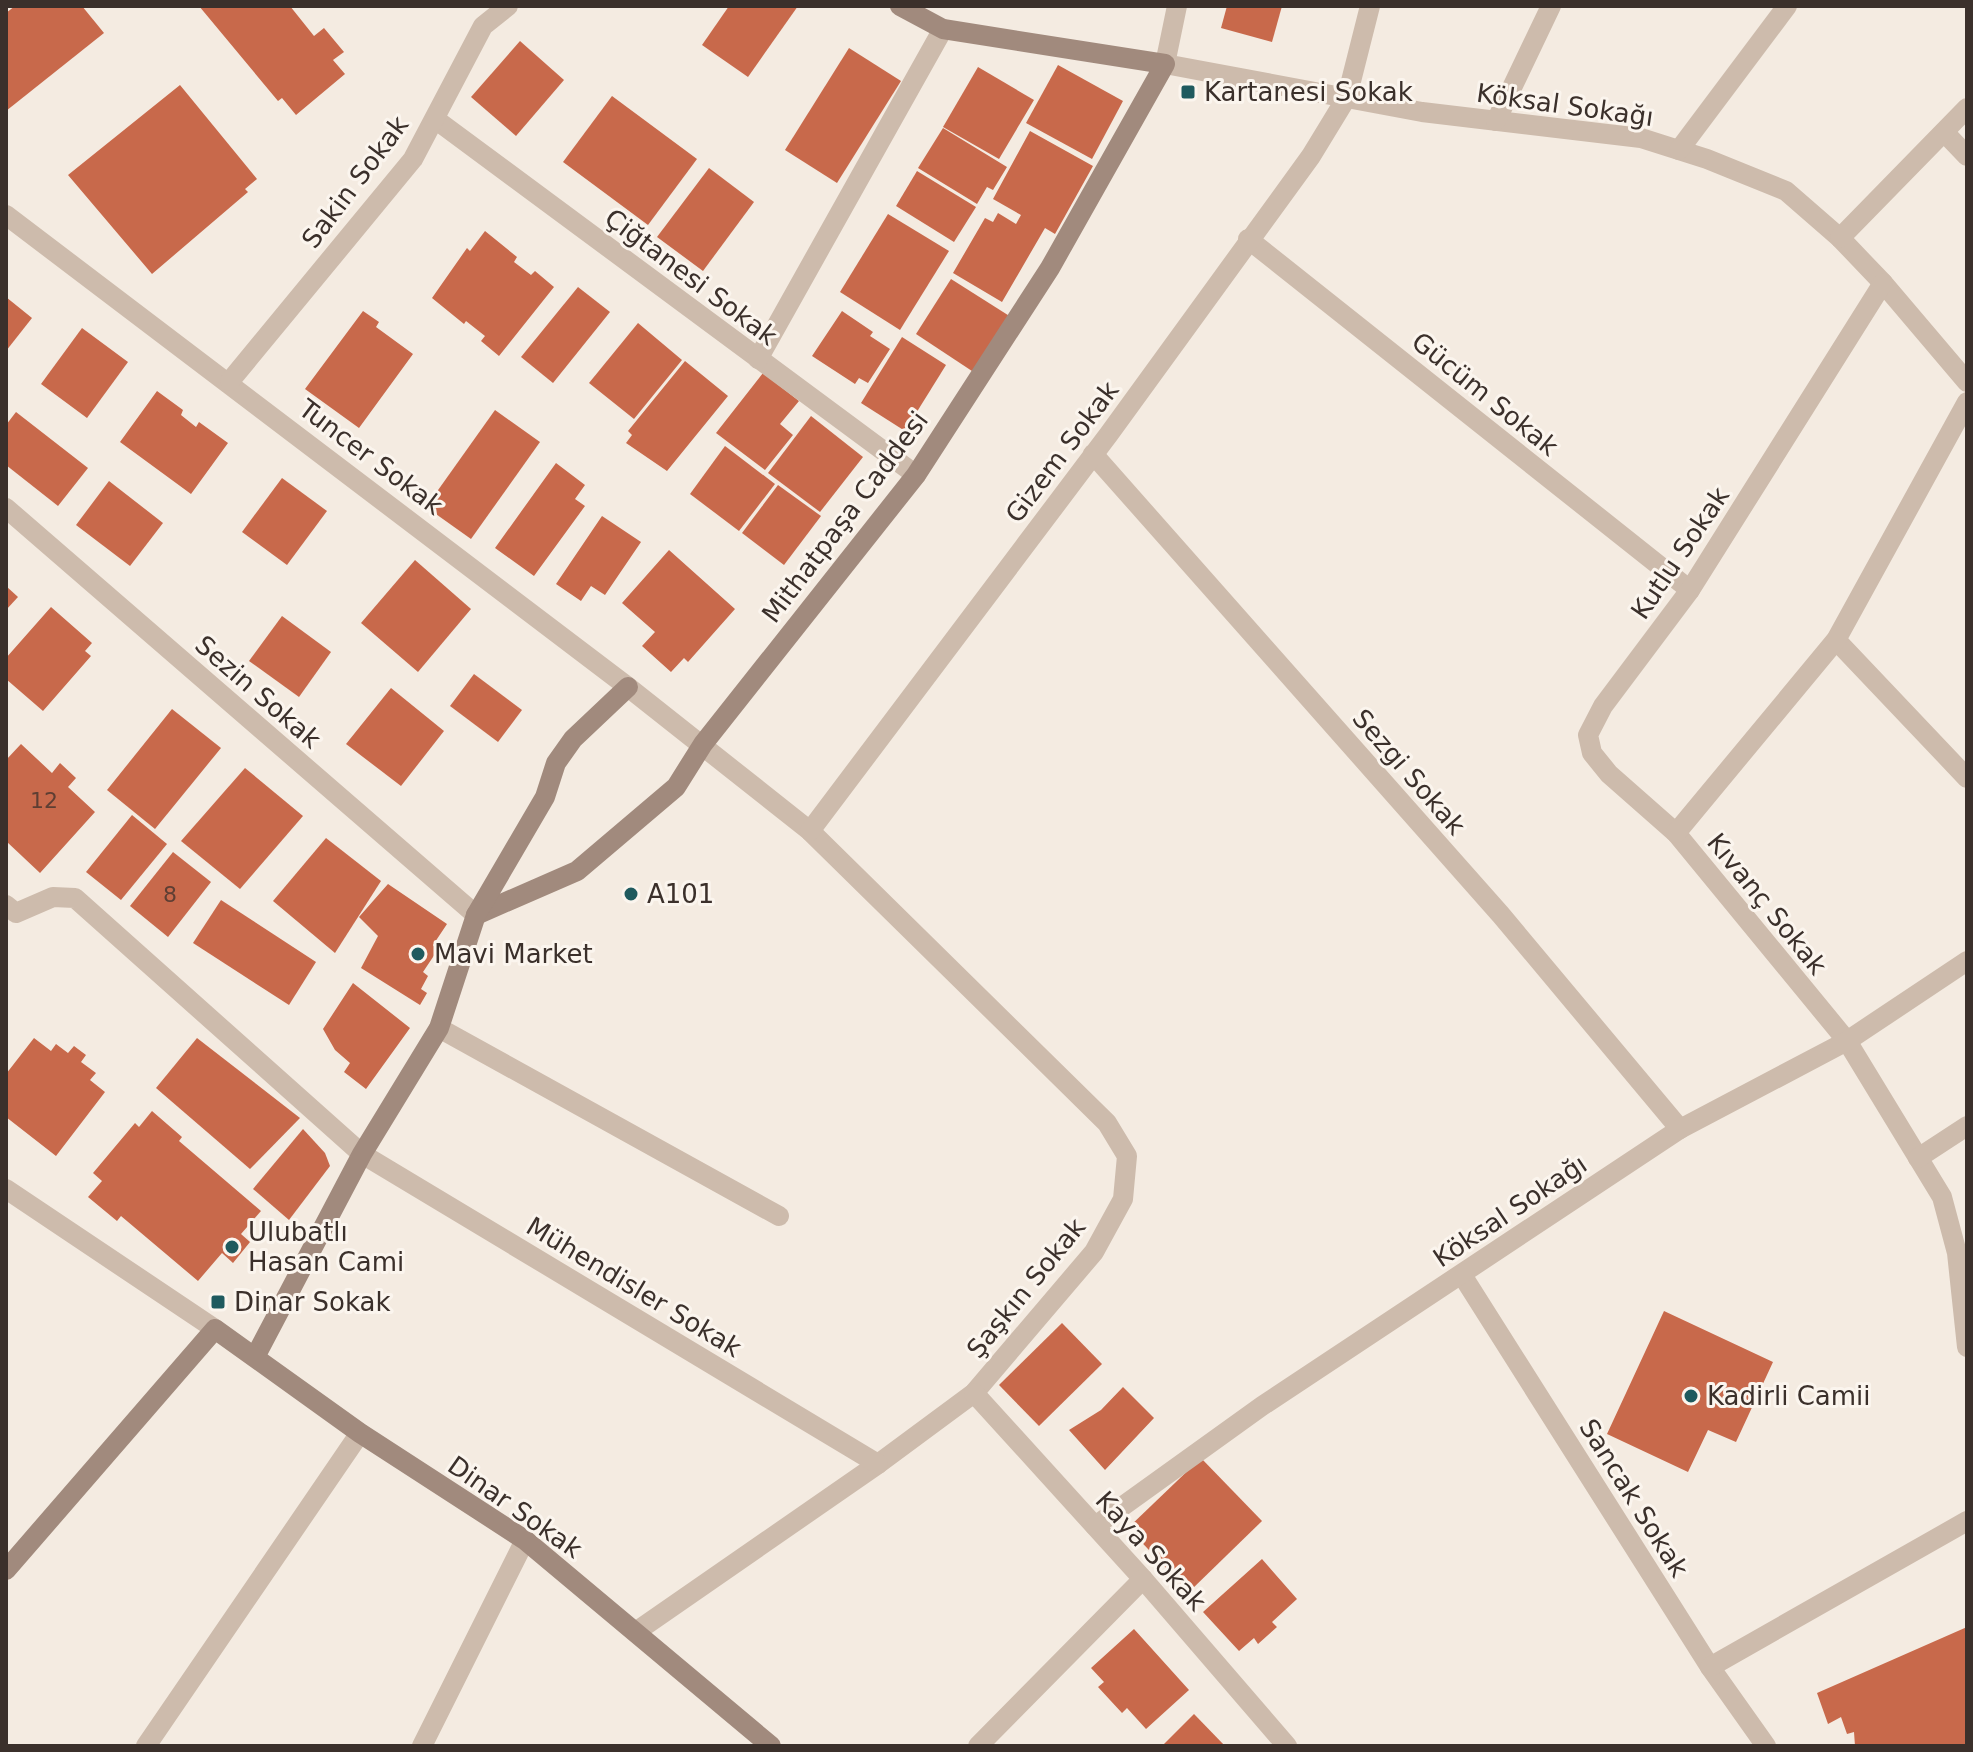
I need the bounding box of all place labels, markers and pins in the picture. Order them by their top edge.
place label: Kartanesi̇ Sokak [1204,77,1413,107]
marker: Kartanesi̇ Sokak [1179,83,1197,101]
place label: A101 [647,879,714,909]
marker: A101 [622,885,640,903]
place label: Mavi Market [434,939,593,969]
marker: Mavi Market [409,945,427,963]
place label: Ulubatlı Hasan Cami [248,1217,404,1277]
marker: Ulubatlı Hasan Cami [223,1238,241,1256]
place label: Di̇nar Sokak [234,1287,391,1317]
marker: Di̇nar Sokak [209,1293,227,1311]
place label: Kadirli Camii [1707,1381,1871,1411]
marker: Kadirli Camii [1682,1387,1700,1405]

